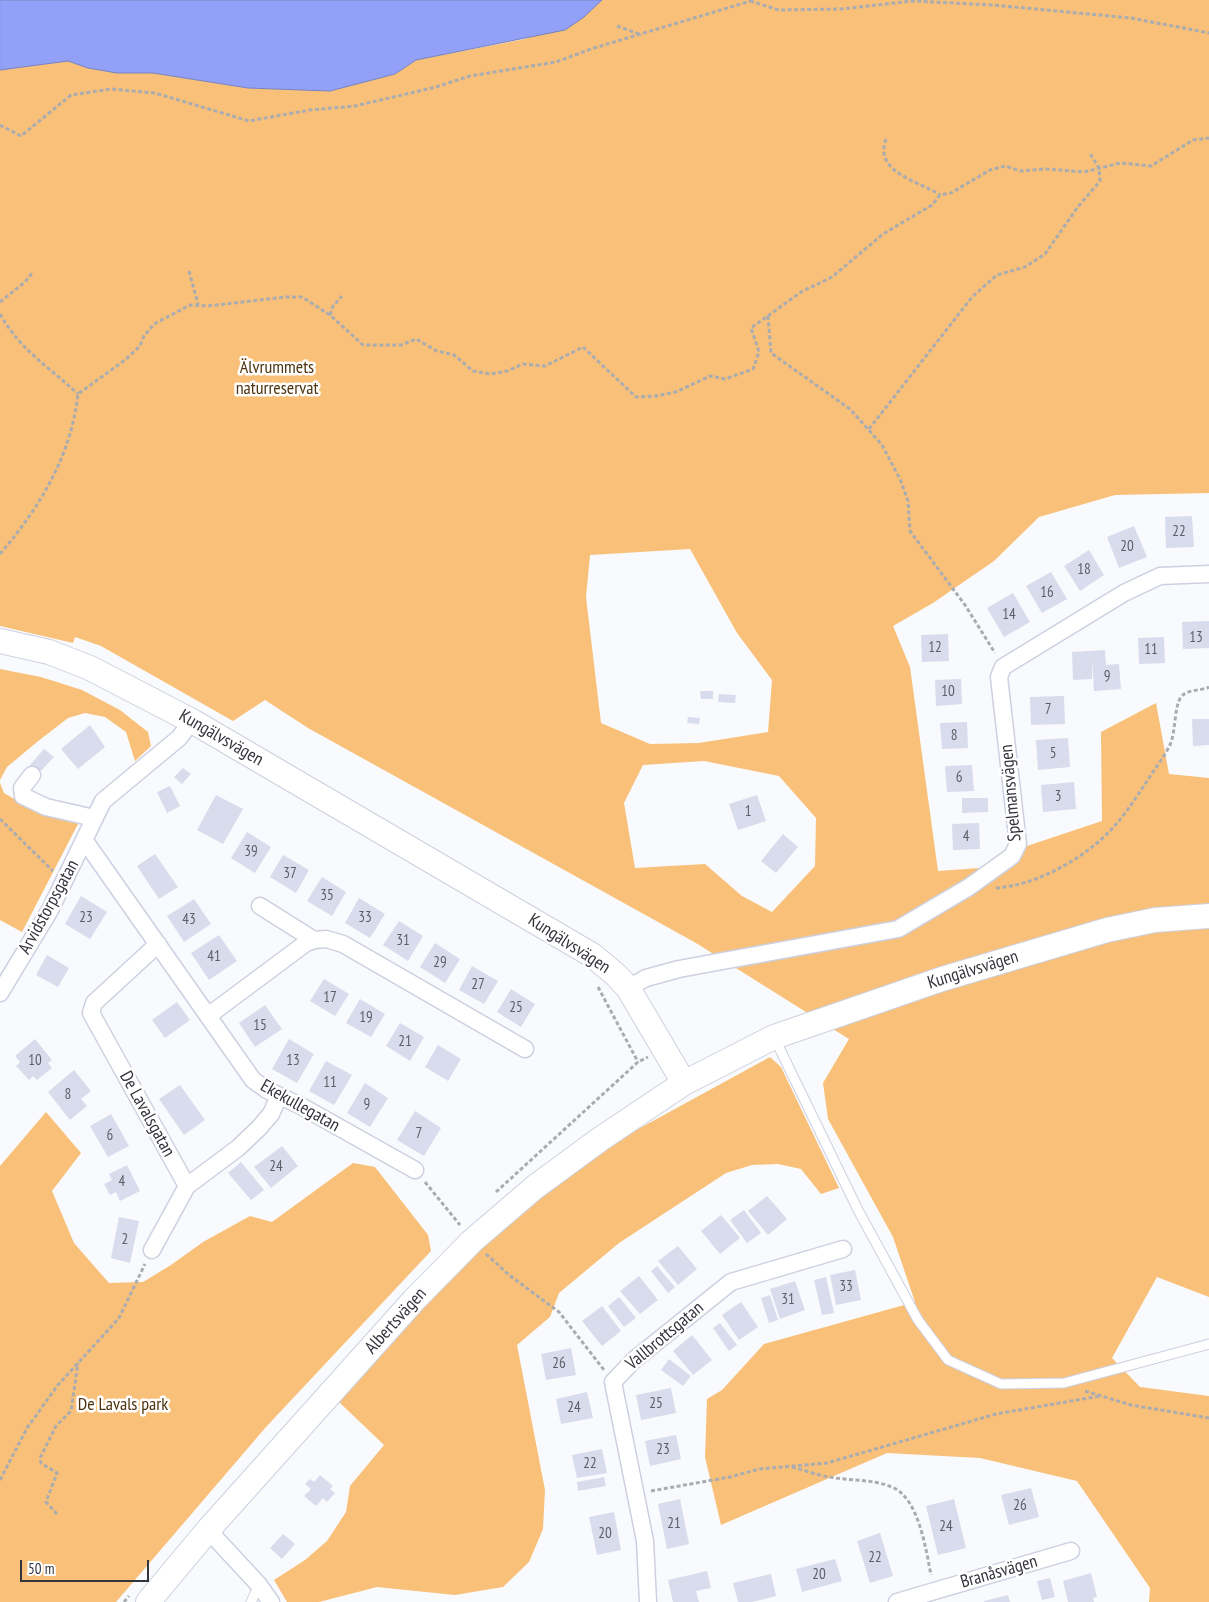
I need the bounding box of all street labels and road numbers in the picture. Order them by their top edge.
street label: Kungälvsvägen [175,705,267,771]
street label: Spelmansvägen [996,744,1026,842]
street label: Arvidstorpsgatan [14,856,84,958]
street label: Kungälvsvägen [524,909,614,979]
street label: Kungälvsvägen [925,946,1021,994]
street label: De Lavalsgatan [115,1067,179,1161]
street label: Ekekullegatan [257,1075,343,1137]
street label: Albertsvägen [361,1283,431,1359]
street label: Vallbrottsgatan [622,1297,708,1375]
street label: Branåsvägen [958,1551,1040,1593]

